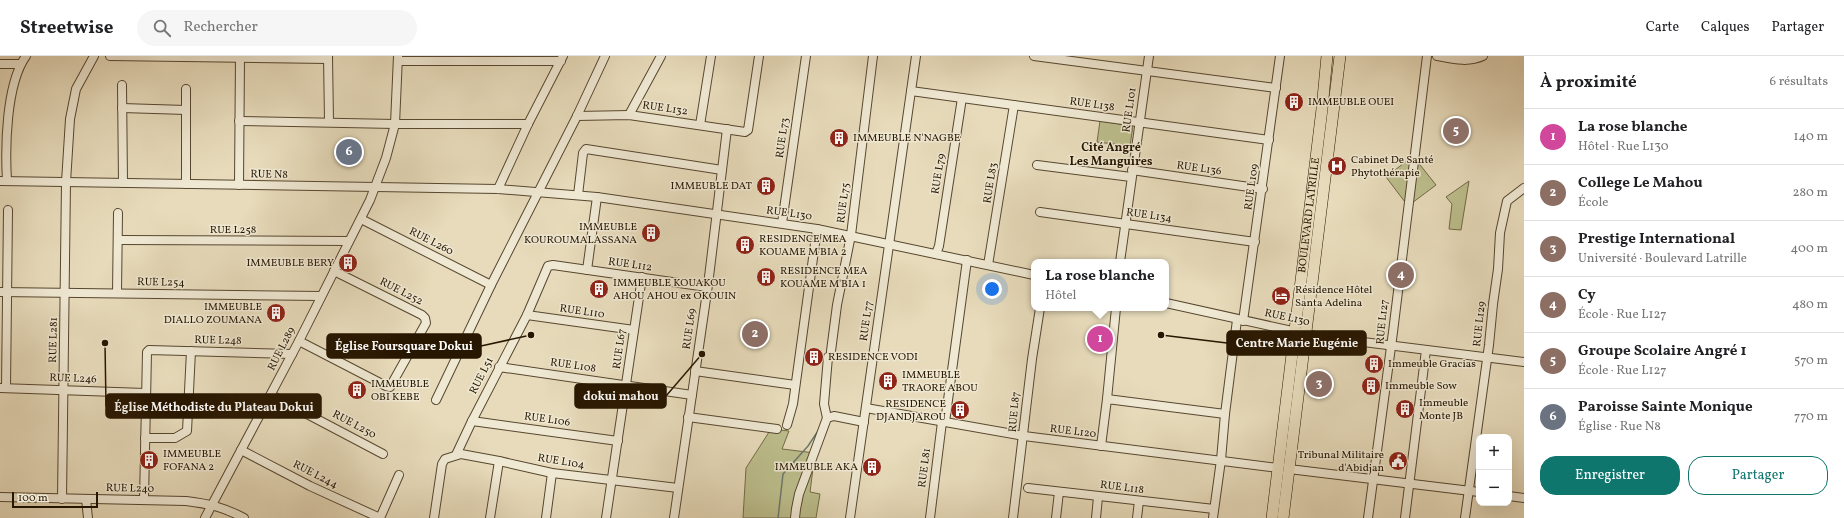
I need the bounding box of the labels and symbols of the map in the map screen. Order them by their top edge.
street label: RUE L101 [1119,87,1141,133]
building icon: IMMEUBLE OUEI [1283,91,1305,113]
street label: RUE L138 [1068,94,1116,116]
place label: IMMEUBLE OUEI [1308,95,1394,110]
street label: RUE L132 [641,98,689,120]
pin: 5 [1443,116,1469,146]
street label: RUE L73 [773,117,793,159]
building icon: IMMEUBLE N'NAGBE [828,127,850,149]
place label: IMMEUBLE N'NAGBE [853,131,961,146]
pin: 6 [336,137,362,167]
district label: Cité Angré Les Manguires [1070,140,1153,170]
street label: RUE L79 [928,152,950,195]
place label: Cabinet De Santé Phytothérapie [1351,153,1433,181]
hospital icon: Cabinet De Santé Phytothérapie [1326,155,1348,177]
street label: BOULEVARD LATRILLE [1295,156,1324,274]
street label: RUE L136 [1175,158,1223,180]
street label: RUE L83 [980,161,1002,204]
street label: RUE L109 [1241,163,1263,211]
street label: RUE N8 [250,167,288,183]
building icon: IMMEUBLE DAT [755,175,777,197]
place label: IMMEUBLE DAT [671,179,753,194]
street label: RUE L75 [834,182,854,224]
street label: RUE L130 [765,203,813,225]
street label: RUE L134 [1125,205,1173,227]
place label: IMMEUBLE KOUROUMALASSANA [524,220,637,248]
building icon: IMMEUBLE KOUROUMALASSANA [640,222,662,244]
street label: RUE L258 [210,223,257,238]
street label: RUE L260 [406,224,456,260]
place label: RESIDENCE MEA KOUAME M'BIA 2 [759,232,847,260]
building icon: RESIDENCE MEA KOUAME M'BIA 2 [734,234,756,256]
building icon: IMMEUBLE BERY [337,252,359,274]
street label: RUE L112 [607,254,653,276]
place label: IMMEUBLE BERY [246,256,334,271]
pin: 4 [1388,260,1414,290]
place label: RESIDENCE MEA KOUAME M'BIA 1 [780,264,868,292]
building icon: RESIDENCE MEA KOUAME M'BIA 1 [755,266,777,288]
street label: RUE L254 [137,275,185,291]
street label: RUE L252 [377,275,425,309]
place label: IMMEUBLE KOUAKOU AHOU AHOU ex OKOUIN [613,276,736,304]
building icon: IMMEUBLE KOUAKOU AHOU AHOU ex OKOUIN [588,278,610,300]
your location [982,279,1002,299]
place label: Résidence Hôtel Santa Adelina [1295,283,1372,311]
hotel icon: Résidence Hôtel Santa Adelina [1270,285,1292,307]
street label: RUE L127 [1373,299,1393,345]
place label: IMMEUBLE DIALLO ZOUMANA [164,300,262,328]
street label: RUE L77 [857,300,877,342]
street label: RUE L129 [1470,300,1490,348]
street label: RUE L110 [559,301,606,323]
building icon: IMMEUBLE DIALLO ZOUMANA [265,302,287,324]
street label: RUE L130 [1263,306,1312,330]
street label: RUE L69 [680,307,700,350]
street label: RUE L281 [46,317,62,363]
pin: 2 [742,319,768,349]
street label: RUE L289 [265,324,300,373]
pin: 1 [1087,324,1113,354]
street label: RUE L67 [610,328,630,370]
callout: Centre Marie Eugénie [1227,331,1366,355]
street label: RUE L248 [194,333,242,349]
callout: Église Foursquare Dokui [327,334,481,358]
text: Centre Marie Eugénie [1236,336,1358,352]
text: Église Foursquare Dokui [335,338,473,355]
building icon: RESIDENCE VODI [803,346,825,368]
place label: RESIDENCE VODI [828,350,918,365]
building icon: Immeuble Gracias [1363,353,1385,375]
street label: RUE L51 [466,355,498,397]
street label: RUE L108 [549,355,597,377]
place label: Immeuble Gracias [1388,357,1476,372]
place label: IMMEUBLE TRAORE ABOU [902,368,978,396]
pin: 3 [1306,369,1332,399]
building icon: IMMEUBLE TRAORE ABOU [877,370,899,392]
street label: RUE L246 [49,371,97,387]
building icon: Immeuble Sow [1360,375,1382,397]
place label: IMMEUBLE OBI KEBE [371,377,429,405]
building icon: IMMEUBLE OBI KEBE [346,379,368,401]
place label: Immeuble Sow [1385,379,1457,394]
callout: dokui mahou [575,384,666,408]
text: dokui mahou [583,389,659,405]
street label: RUE L87 [1006,391,1024,433]
callout: Église Méthodiste du Plateau Dokui [106,394,321,418]
place label: Immeuble Monte JB [1419,396,1468,424]
place label: RESIDENCE DJANDJAROU [876,397,946,425]
building icon: Immeuble Monte JB [1394,398,1416,420]
text: Église Méthodiste du Plateau Dokui [114,399,314,416]
building icon: RESIDENCE DJANDJAROU [949,399,971,421]
street label: RUE L250 [330,407,379,443]
street label: RUE L106 [523,409,571,431]
street label: RUE L120 [1049,422,1097,442]
place label: IMMEUBLE FOFANA 2 [163,447,221,475]
street label: RUE L81 [915,447,935,489]
place label: Tribunal Militaire d'Abidjan [1298,448,1384,476]
building icon: IMMEUBLE FOFANA 2 [138,449,160,471]
public building icon: Tribunal Militaire d'Abidjan [1387,450,1409,472]
street label: RUE L104 [537,451,586,473]
building icon: IMMEUBLE AKA [861,456,883,478]
street label: RUE L244 [290,457,340,493]
place label: IMMEUBLE AKA [775,460,858,475]
street label: RUE L118 [1099,478,1145,498]
street label: RUE L240 [106,481,155,497]
scale bar [12,490,98,509]

